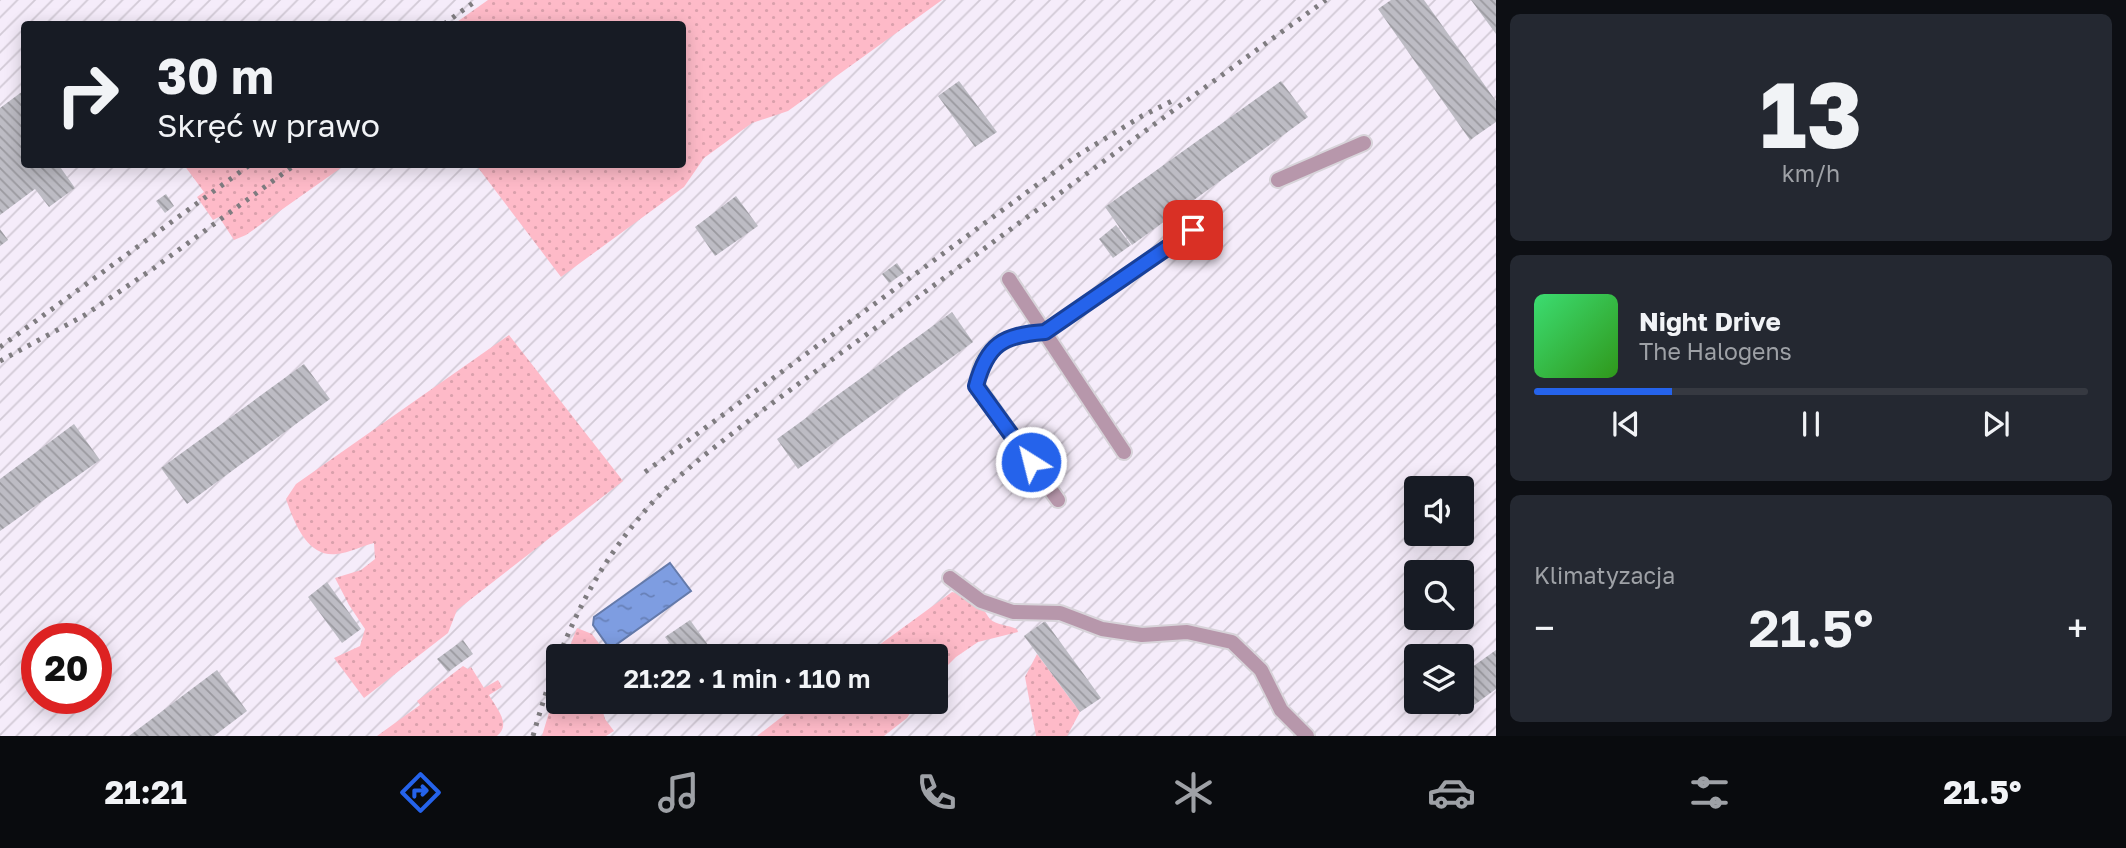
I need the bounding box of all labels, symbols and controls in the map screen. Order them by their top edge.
text: 30 m [157,46,274,105]
icon: right [42,49,133,140]
text: 13 [1760,59,1862,168]
text: Skręć w prawo [157,106,380,144]
text: km/h [1782,159,1840,187]
pin [1163,200,1223,260]
icon: arrive [1174,211,1212,249]
text: Night Drive [1639,306,1781,337]
text: The Halogens [1639,337,1792,365]
icon: previous [1607,405,1645,443]
icon: pause [1792,405,1830,443]
icon: next [1977,405,2015,443]
position arrow [994,425,1068,499]
map controls [1404,476,1474,714]
button: sound [1404,476,1474,546]
button: search [1404,560,1474,630]
text: Klimatyzacja [1534,561,1675,589]
text: 21.5° [1749,596,1873,658]
text: − [1534,605,1555,650]
text: + [2067,605,2088,650]
speed limit sign: 20 [21,623,112,714]
button: layers [1404,644,1474,714]
text: 21:22 · 1 min · 110 m [623,663,871,694]
icon: directions [396,768,445,817]
icon: music [654,768,703,817]
icon: phone [912,768,961,817]
icon: climate [1169,768,1218,817]
icon: car [1427,768,1476,817]
icon: filters [1685,768,1734,817]
text: 21:21 [104,773,187,811]
text: 21.5° [1943,773,2022,811]

